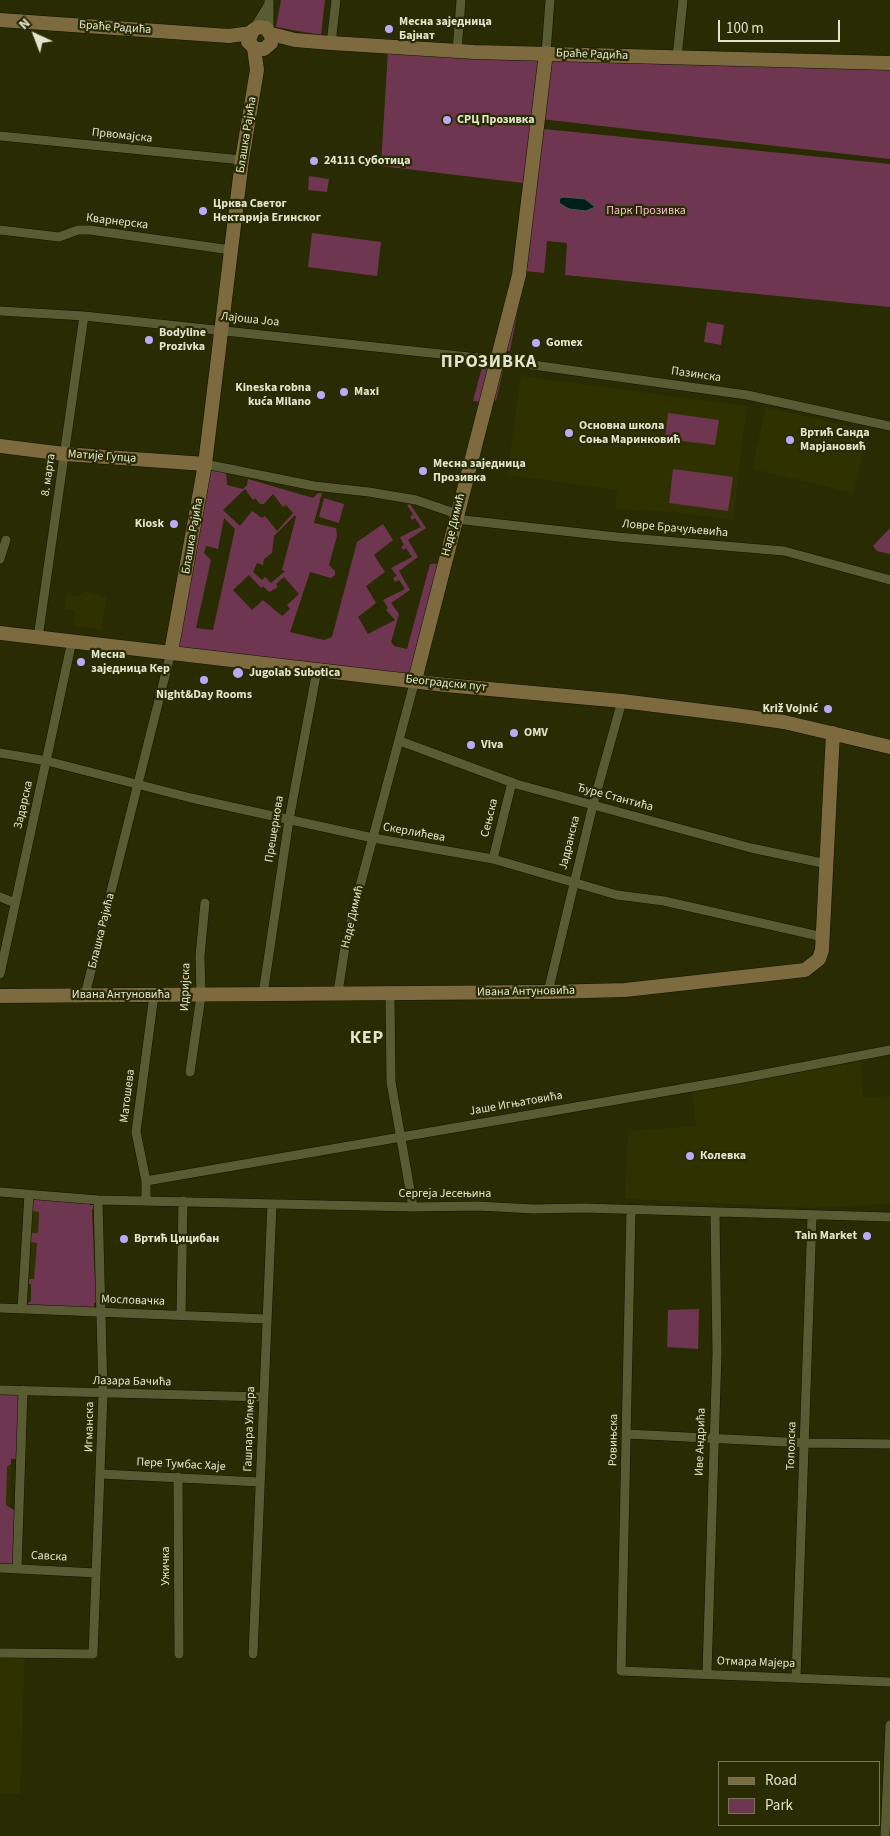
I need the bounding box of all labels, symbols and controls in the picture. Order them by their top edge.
north arrow [10,10,60,60]
scale bar [720,10,842,42]
text: N [15,14,35,35]
place label: Месна заједница Бајнат [399,15,492,43]
street label: Браће Радића [78,18,152,38]
text: 100 m [726,18,764,39]
marker: Месна заједница Бајнат [383,23,395,35]
street label: Браће Радића [556,47,628,63]
street label: Блашка Рајића [234,96,260,174]
place label: СРЦ Прозивка [457,113,535,127]
marker: СРЦ Прозивка [441,114,453,126]
street label: Првомајска [91,126,153,146]
place label: 24111 Суботица [324,154,411,168]
marker: 24111 Суботица [308,155,320,167]
place label: Црква Светог Нектарија Егинског [213,197,321,225]
park label: Парк Прозивка [606,204,686,218]
marker: Црква Светог Нектарија Егинског [197,205,209,217]
street label: Кварнерска [85,211,149,233]
street label: Лајоша Јоа [220,310,280,330]
place label: Bodyline Prozivka [159,326,206,354]
marker: Bodyline Prozivka [143,334,155,346]
place label: Gomex [546,336,583,350]
marker: Gomex [530,337,542,349]
district label: ПРОЗИВКА [440,352,538,374]
street label: Пазинска [670,364,722,386]
place label: Kineska robna kuća Milano [235,381,311,409]
place label: Maxi [354,385,379,399]
marker: Maxi [338,386,350,398]
marker: Kineska robna kuća Milano [315,389,327,401]
place label: Основна школа Соња Маринковић [579,419,680,447]
place label: Вртић Санда Марјановић [800,426,870,454]
marker: Основна школа Соња Маринковић [563,427,575,439]
marker: Вртић Санда Марјановић [784,434,796,446]
street label: Матије Гупца [67,447,137,467]
street label: 8. марта [39,453,59,497]
place label: Месна заједница Прозивка [433,457,526,485]
marker: Месна заједница Прозивка [417,465,429,477]
street label: Наде Димић [439,492,469,558]
street label: Блашка Рајића [179,497,207,575]
place label: Kiosk [135,517,164,531]
street label: Ловре Брачуљевића [621,517,729,541]
marker: Kiosk [168,518,180,530]
place label: Месна заједница Кер [91,648,170,676]
marker: Месна заједница Кер [75,656,87,668]
marker: Jugolab Subotica [231,666,245,680]
place label: Jugolab Subotica [249,666,340,680]
street label: Београдски пут [405,673,487,695]
marker: Night&Day Rooms [198,674,210,686]
place label: Night&Day Rooms [156,688,252,702]
place label: Križ Vojnić [762,702,818,716]
marker: Križ Vojnić [822,703,834,715]
place label: OMV [524,726,548,740]
marker: OMV [508,727,520,739]
place label: Viva [481,738,503,752]
marker: Viva [465,739,477,751]
street label: Задарска [11,779,37,831]
street label: Ђуре Стантића [575,781,655,815]
street label: Прешернова [263,795,287,863]
street label: Сењска [478,797,502,839]
street label: Јадранска [556,815,584,871]
street label: Скерлићева [382,820,446,846]
street label: Наде Димић [339,884,367,950]
street label: Блашка Рајића [86,892,118,970]
street label: Идријска [178,963,194,1011]
street label: Ивана Антуновића [477,984,575,1000]
street label: Ивана Антуновића [72,988,170,1002]
district label: КЕР [349,1028,385,1050]
street label: Матошева [118,1069,138,1123]
street label: Јаше Игњатовића [468,1089,564,1119]
place label: Колевка [700,1149,746,1163]
marker: Колевка [684,1150,696,1162]
street label: Сергеја Јесењина [399,1187,491,1201]
place label: Tain Market [795,1229,857,1243]
marker: Tain Market [861,1230,873,1242]
place label: Вртић Цицибан [134,1232,219,1246]
marker: Вртић Цицибан [118,1233,130,1245]
street label: Мословачка [101,1293,165,1309]
street label: Лазара Бачића [93,1374,171,1390]
street label: Гашпара Улмера [241,1386,259,1472]
street label: Игманска [82,1402,98,1452]
street label: Иве Андрића [693,1408,709,1476]
street label: Ровињска [606,1414,622,1466]
street label: Тополска [784,1421,800,1471]
street label: Пере Тумбас Хаје [136,1455,226,1475]
street label: Ужичка [159,1547,173,1585]
street label: Савска [30,1549,68,1565]
street label: Отмара Мајера [717,1654,795,1672]
legend [718,1761,880,1826]
text: Road [765,1770,797,1791]
text: Park [765,1795,793,1816]

